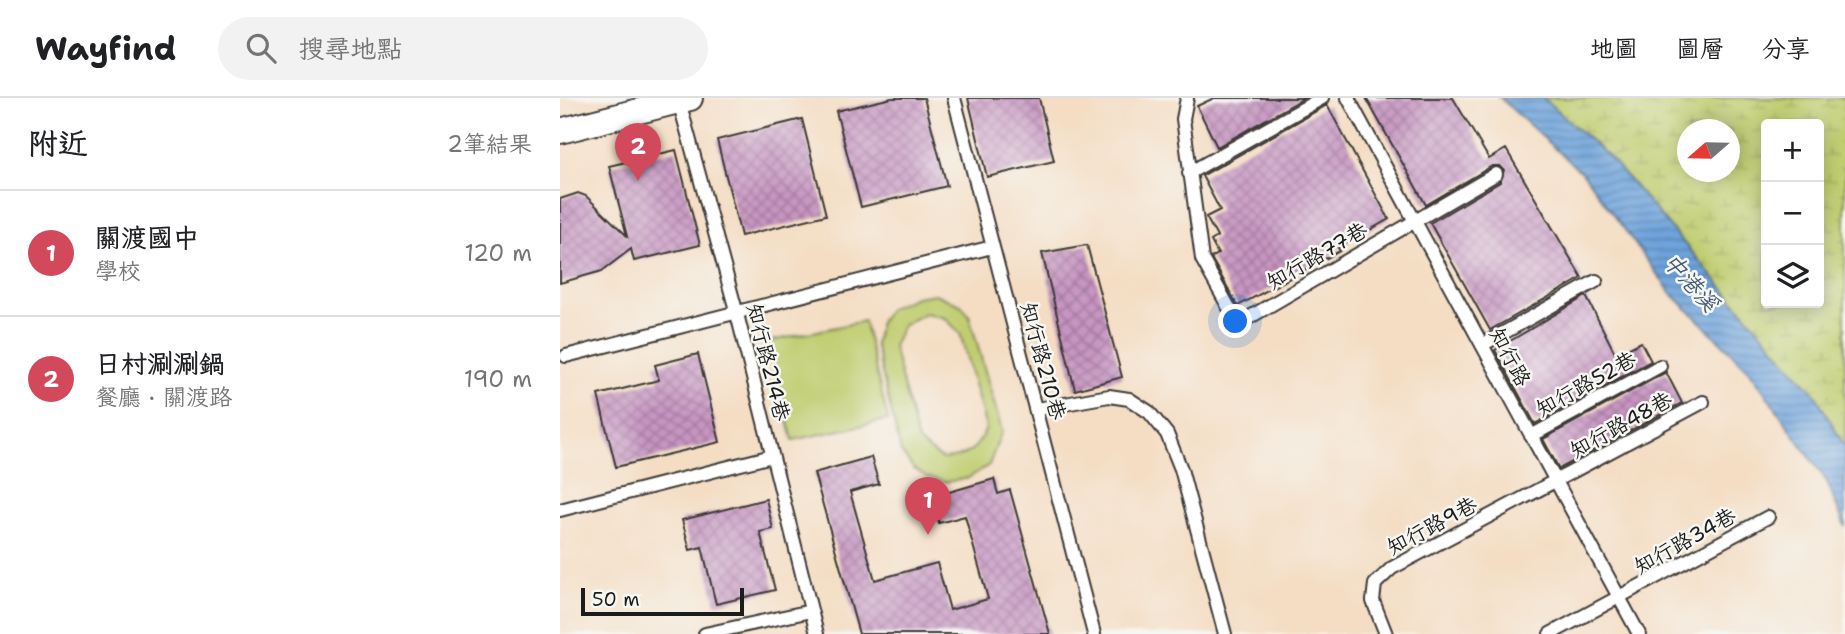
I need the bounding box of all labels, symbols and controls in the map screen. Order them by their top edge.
search box [218,17,708,80]
text: Wayfind [35,26,176,71]
icon: search [242,29,280,67]
text: 搜尋地點 [298,31,402,66]
text: 地圖 [1590,33,1638,65]
text: 圖層 [1676,33,1724,65]
text: 分享 [1762,33,1810,65]
north arrow [1677,119,1740,182]
map controls [1761,119,1824,308]
button: + [1761,119,1824,182]
text: 附近 [28,123,88,164]
pin: 2 [615,123,661,181]
text: 2筆結果 [447,129,532,159]
button: − [1761,182,1824,245]
street label: 知行路77巷 [1261,216,1373,296]
text: 關渡國中 [95,220,199,255]
text: 1 [46,238,56,268]
text: 120 m [464,238,532,268]
button: layers [1761,245,1824,308]
water label: 中港溪 [1657,246,1727,319]
text: 學校 [95,256,141,286]
street label: 知行路210巷 [1014,299,1072,423]
street label: 知行路214巷 [740,300,796,424]
your location [1218,304,1252,338]
street label: 知行路 [1483,323,1537,391]
street label: 知行路52巷 [1531,345,1641,423]
text: 日村涮涮鍋 [95,346,225,381]
text: 2 [43,364,59,394]
text: 190 m [464,364,532,394]
text: 餐廳 · 關渡路 [95,382,232,412]
street label: 知行路48巷 [1565,385,1677,465]
pin: 1 [905,477,951,535]
street label: 知行路9巷 [1382,490,1482,562]
street label: 知行路34巷 [1629,501,1741,581]
scale bar [581,585,744,617]
text: 50 m [592,587,640,612]

